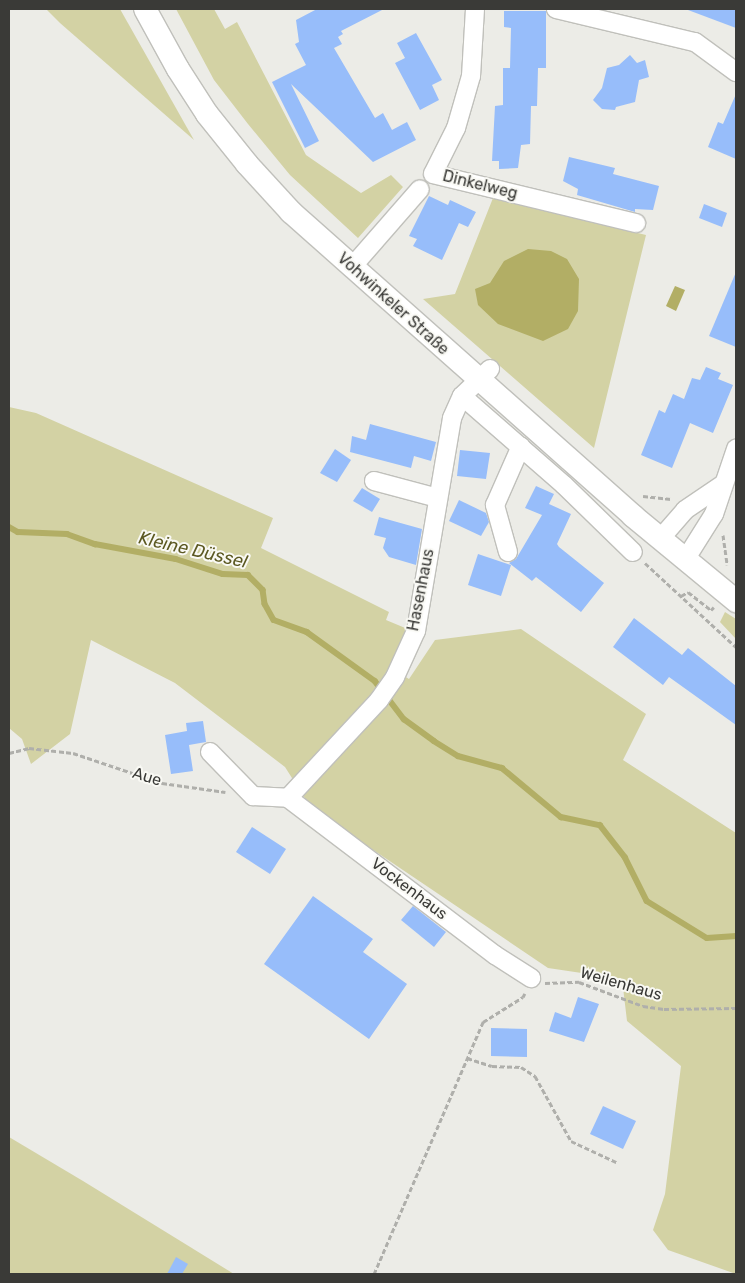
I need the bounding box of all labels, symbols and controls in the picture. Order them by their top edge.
street label: Dinkelweg [441,166,519,204]
street label: Vohwinkeler Straße [333,249,453,359]
water label: Kleine Düssel [137,527,249,573]
street label: Hasenhaus [404,547,438,633]
street label: Aue [130,764,164,790]
street label: Vockenhaus [367,854,451,924]
street label: Weilenhaus [578,963,664,1005]

